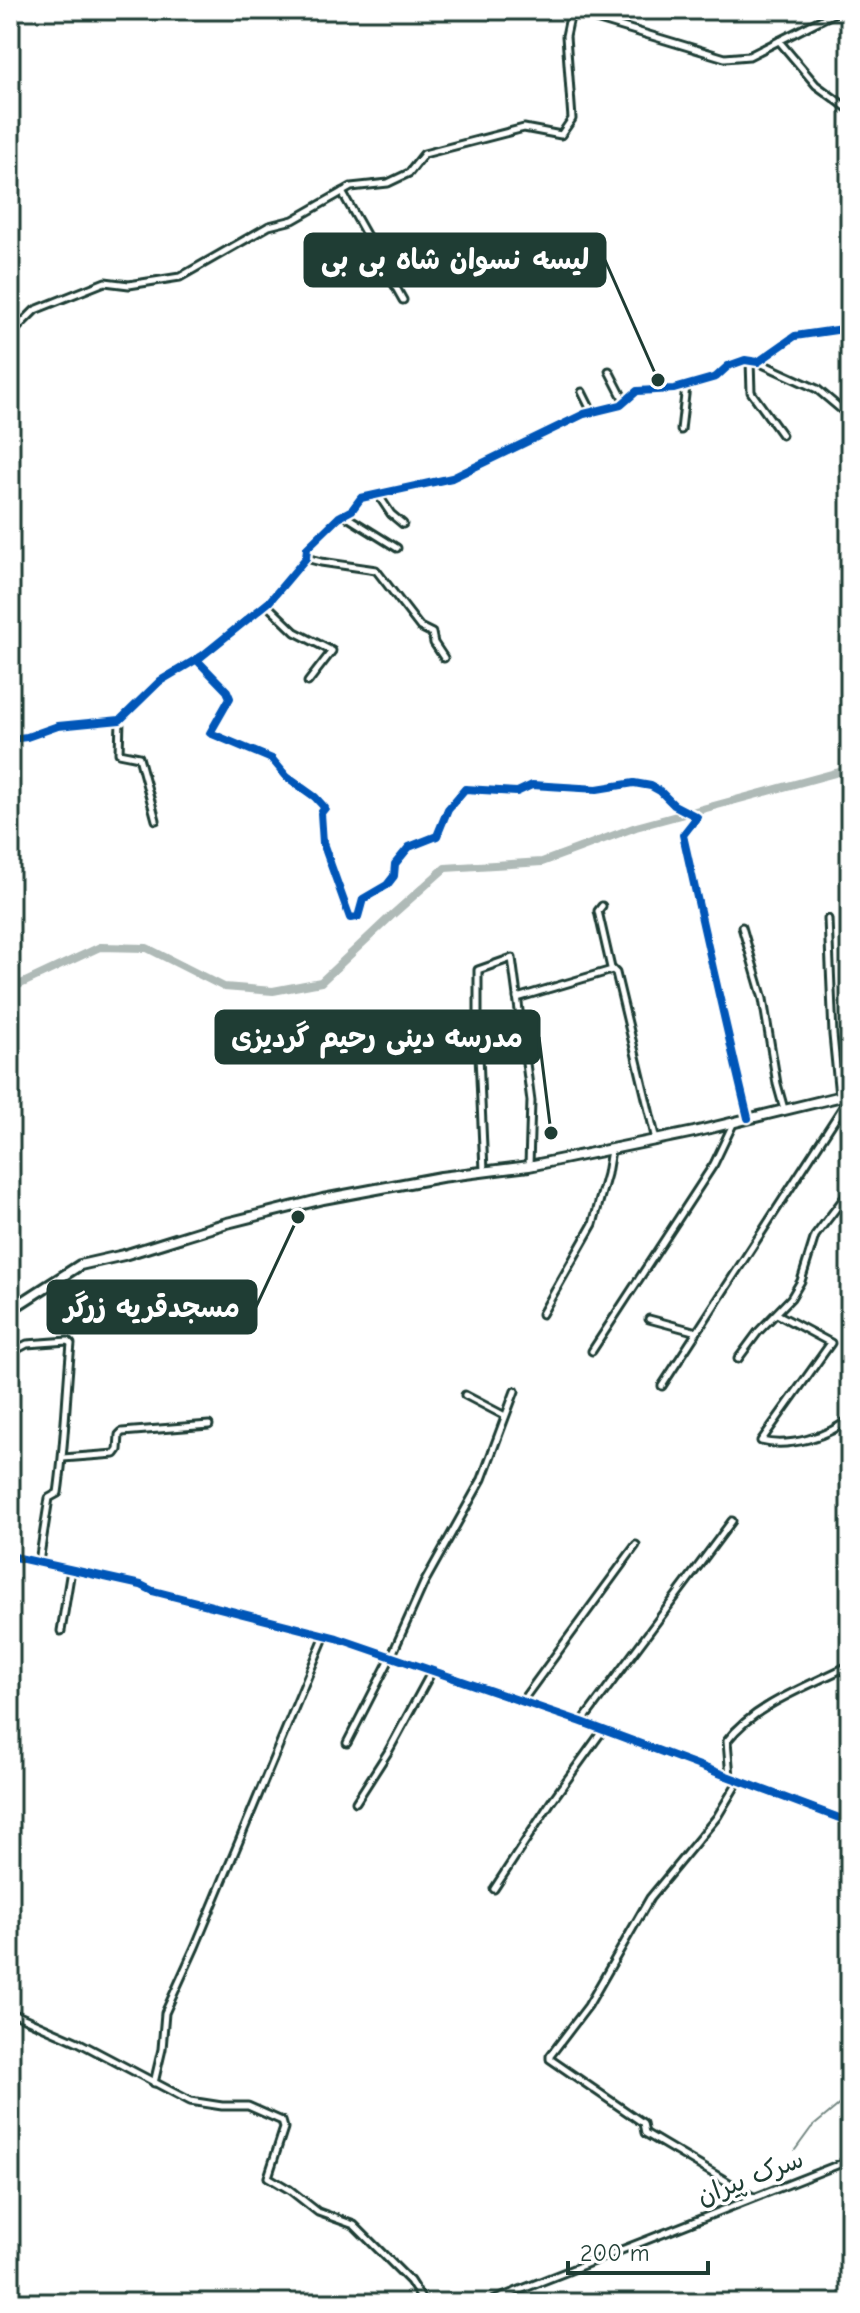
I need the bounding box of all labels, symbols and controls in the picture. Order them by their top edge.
callout: لیسه نسوان شاه بی بی [305,234,605,286]
text: لیسه نسوان شاه بی بی [321,244,589,278]
callout: مدرسه دینی رحیم گردیزی [216,1011,539,1063]
text: مدرسه دینی رحیم گردیزی [231,1020,523,1059]
callout: مسجدقریه زرگر [48,1281,256,1333]
text: مسجدقریه زرگر [61,1290,240,1324]
street label: سرک پیران [693,2144,808,2213]
scale bar [568,2225,708,2275]
text: 200 m [580,2239,650,2267]

